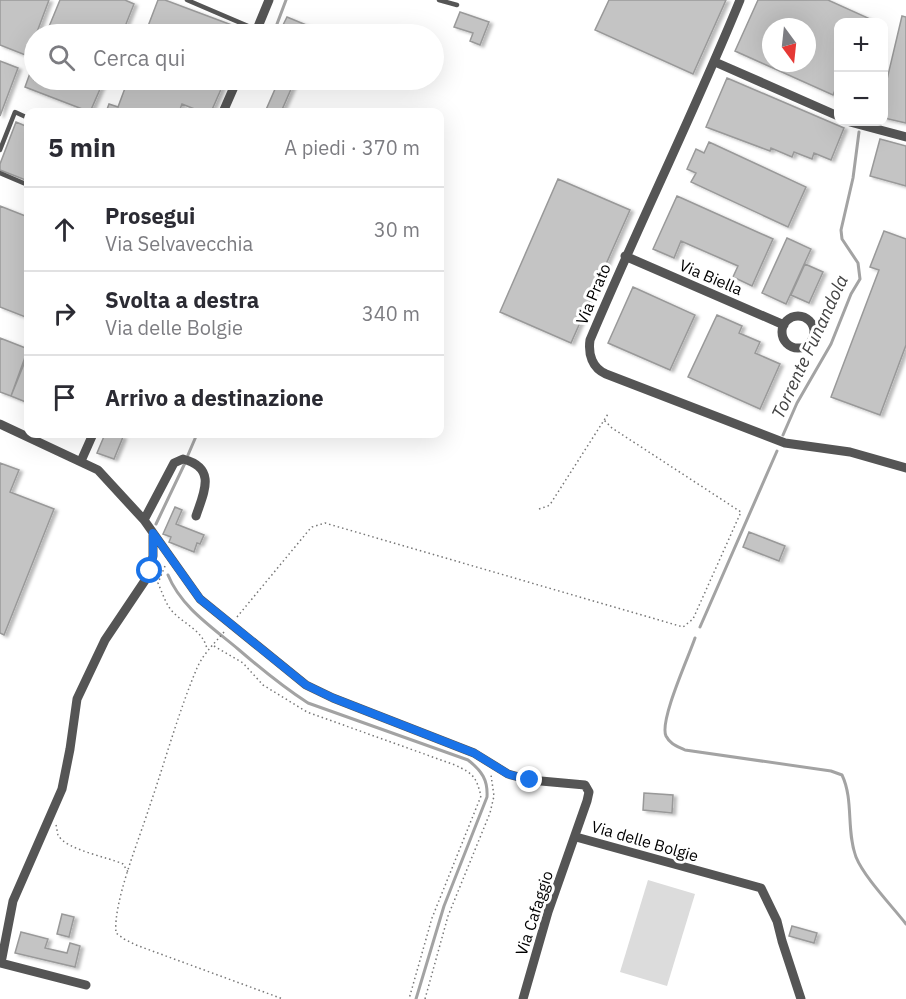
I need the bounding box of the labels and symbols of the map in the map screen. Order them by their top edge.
north arrow [762,18,816,72]
street label: Via Biella [677,255,746,299]
street label: Via Prato [571,260,615,328]
water label: Torrente Funandola [766,271,853,422]
route start [136,557,162,583]
route end [516,766,542,792]
street label: Via delle Bolgie [589,816,701,866]
street label: Via Cafaggio [511,868,557,958]

